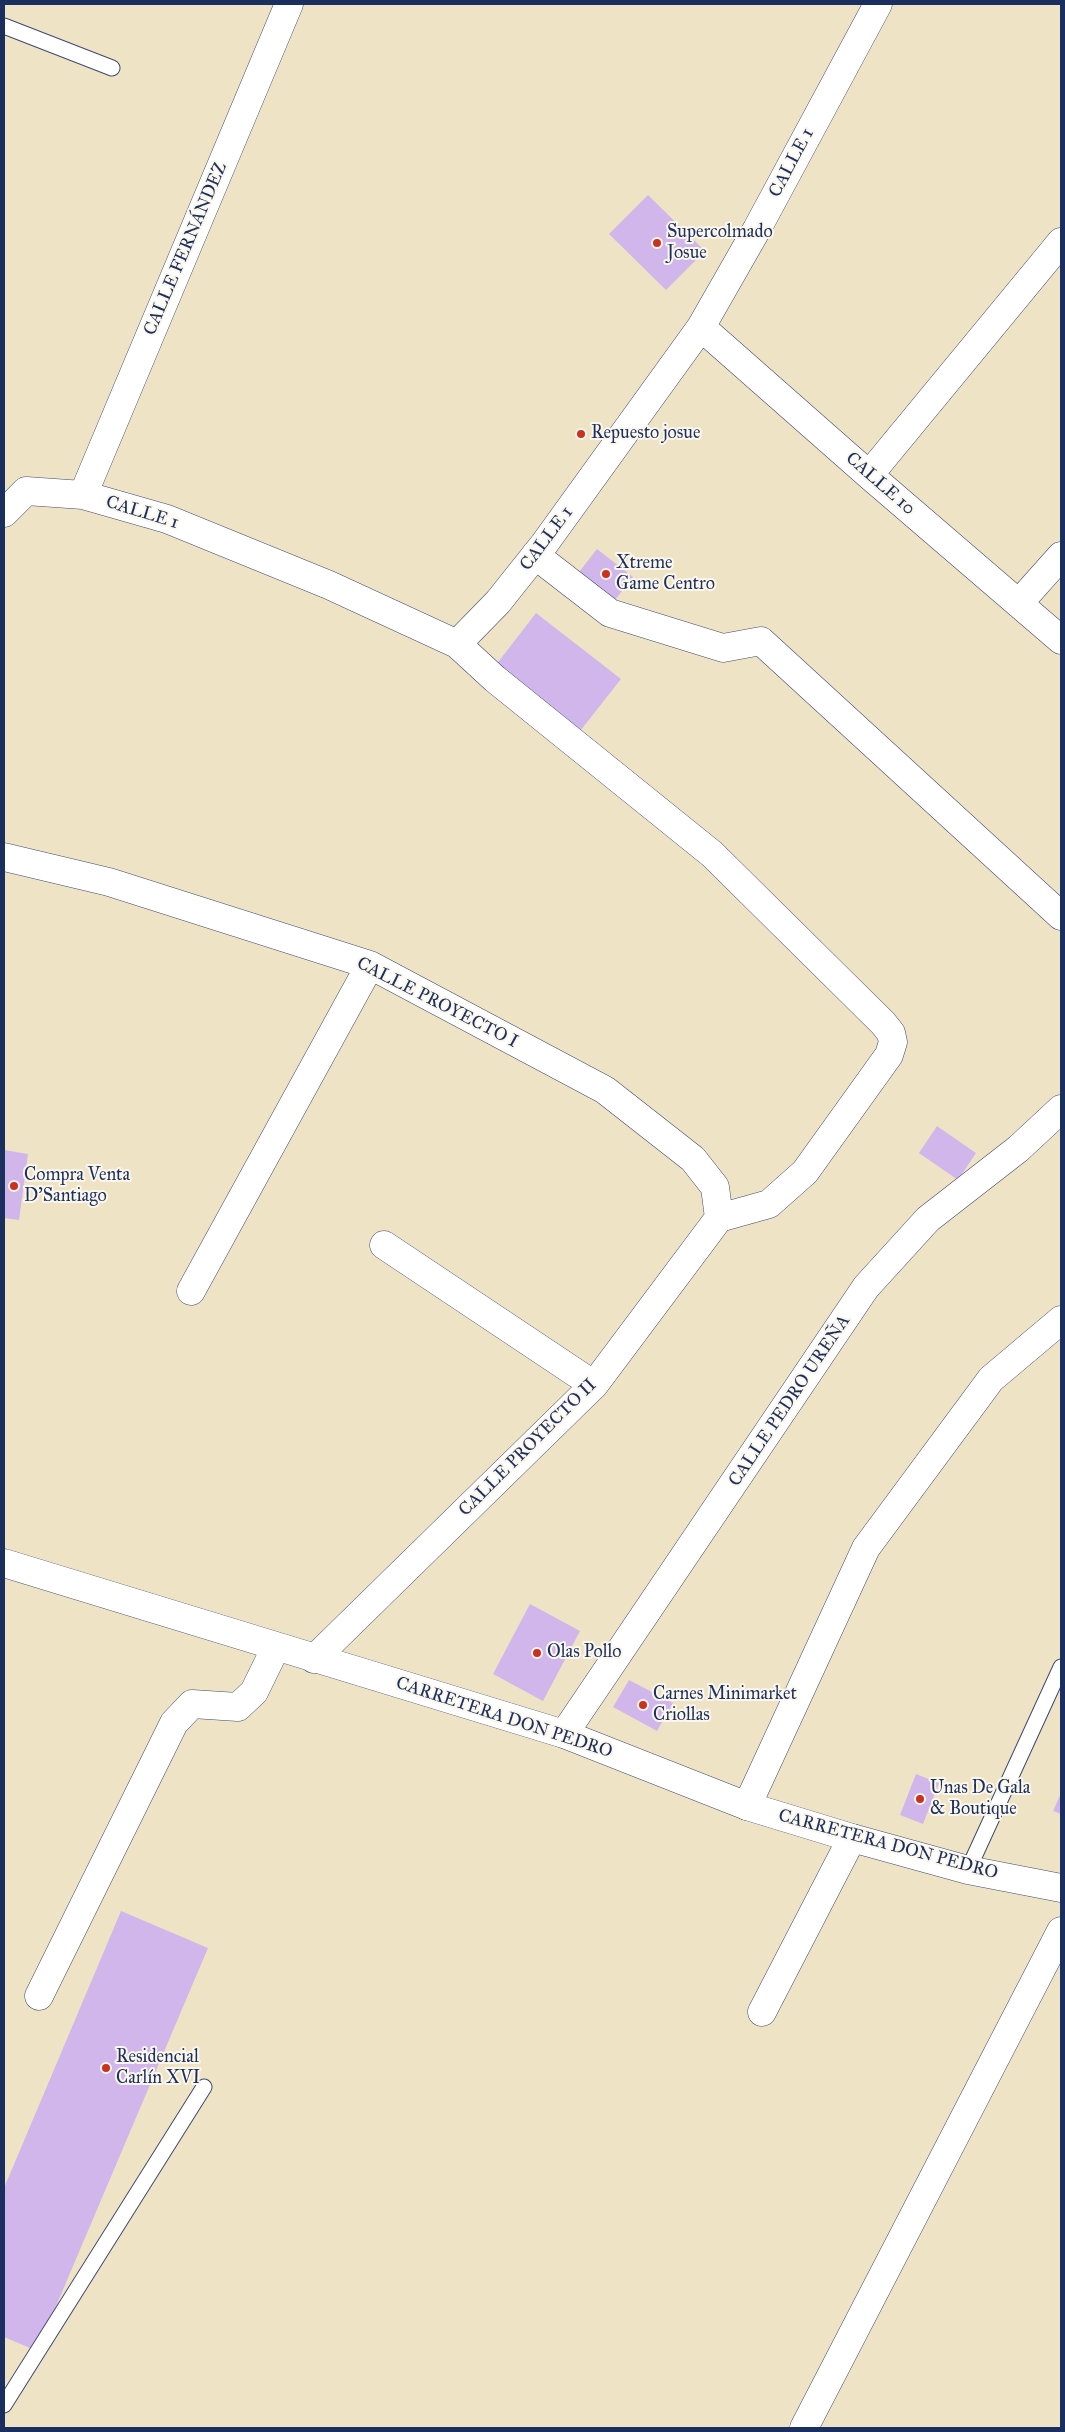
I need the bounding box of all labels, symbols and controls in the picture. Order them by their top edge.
street label: CALLE 1 [765,125,819,201]
street label: CALLE FERNÁNDEZ [140,159,232,339]
place label: Supercolmado Josue [667,222,773,264]
marker: Supercolmado Josue [651,237,663,249]
place label: Repuesto josue [591,423,700,445]
marker: Repuesto josue [575,428,587,440]
street label: CALLE 10 [841,448,919,520]
street label: CALLE 1 [103,492,181,534]
street label: CALLE 1 [516,503,578,575]
place label: Xtreme Game Centro [616,553,715,596]
marker: Xtreme Game Centro [600,568,612,580]
street label: CALLE PROYECTO I [353,953,521,1053]
place label: Compra Venta D'Santiago [24,1165,130,1208]
marker: Compra Venta D'Santiago [8,1180,20,1192]
street label: CALLE PEDRO UREÑA [725,1311,855,1491]
street label: CALLE PROYECTO II [455,1375,601,1521]
place label: Olas Pollo [547,1642,622,1664]
marker: Olas Pollo [531,1647,543,1659]
street label: CARRETERA DON PEDRO [393,1673,615,1763]
place label: Carnes Minimarket Criollas [653,1684,797,1726]
marker: Carnes Minimarket Criollas [637,1699,649,1711]
place label: Unas De Gala & Boutique [930,1778,1030,1820]
marker: Unas De Gala & Boutique [914,1793,926,1805]
street label: CARRETERA DON PEDRO [776,1805,1000,1885]
place label: Residencial Carlín XVI [116,2047,200,2090]
marker: Residencial Carlín XVI [100,2062,112,2074]

